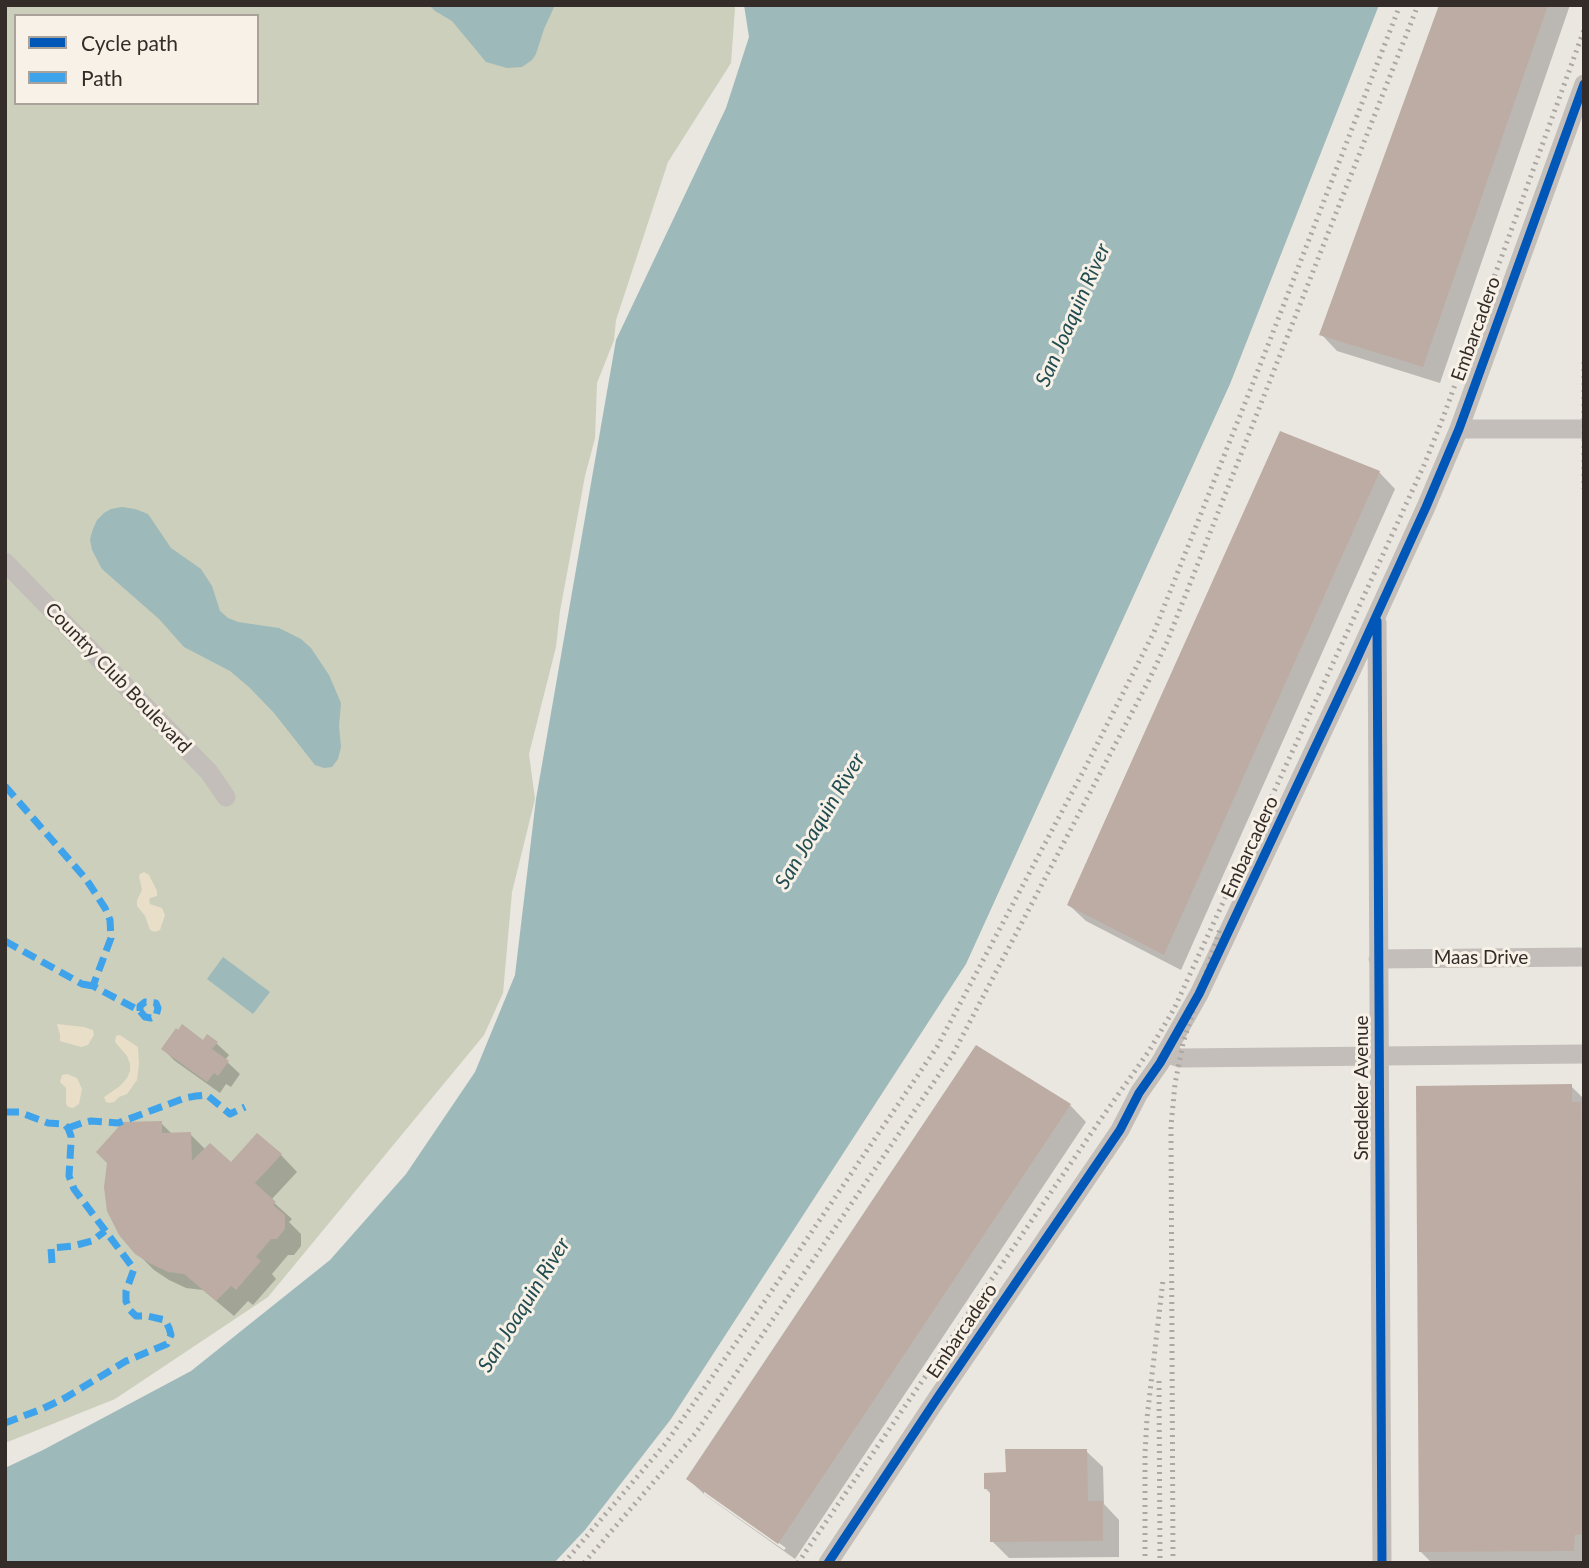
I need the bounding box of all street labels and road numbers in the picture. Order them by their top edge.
street label: Embarcadero [1447,274,1505,384]
street label: Country Club Boulevard [40,598,196,758]
street label: Embarcadero [1217,793,1283,901]
street label: Maas Drive [1434,947,1528,969]
street label: Snedeker Avenue [1351,1015,1373,1161]
street label: Embarcadero [922,1279,1002,1383]

